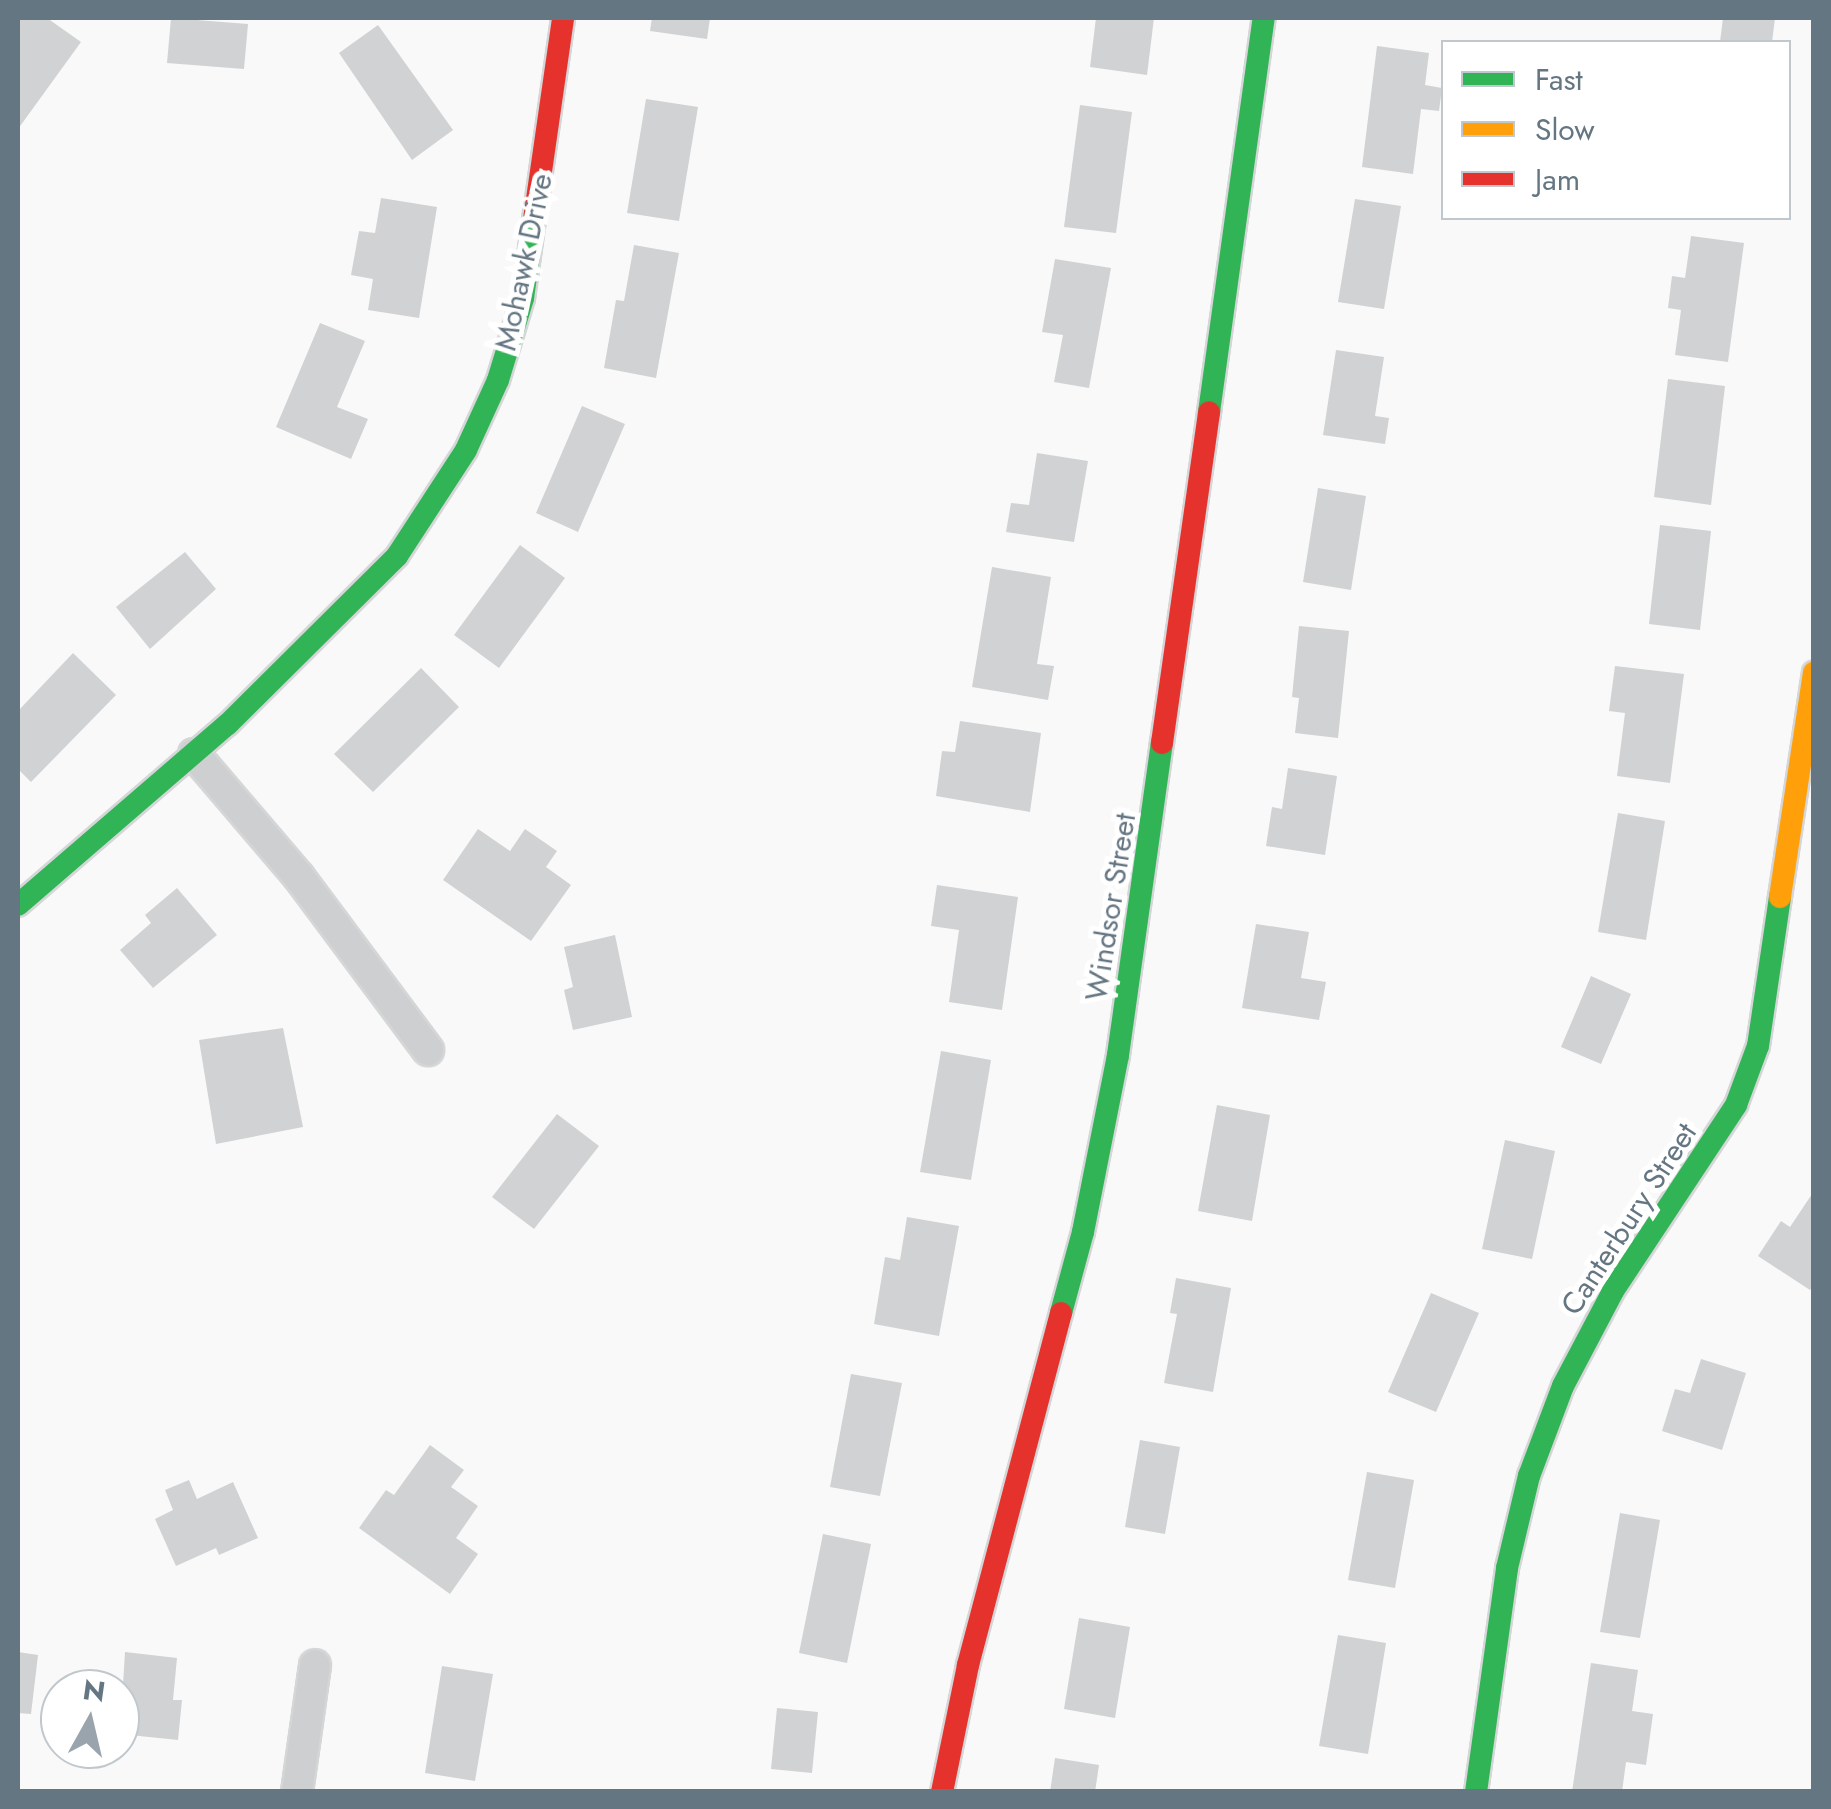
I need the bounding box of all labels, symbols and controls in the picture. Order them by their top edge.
legend [1441,40,1791,220]
text: Fast [1535,58,1583,101]
text: Slow [1535,108,1595,151]
text: Jam [1535,158,1580,201]
street label: Mohawk Drive [488,170,560,354]
street label: Windsor Street [1078,811,1144,1003]
street label: Canterbury Street [1554,1116,1704,1322]
north arrow [40,1669,140,1769]
text: N [80,1669,108,1713]

